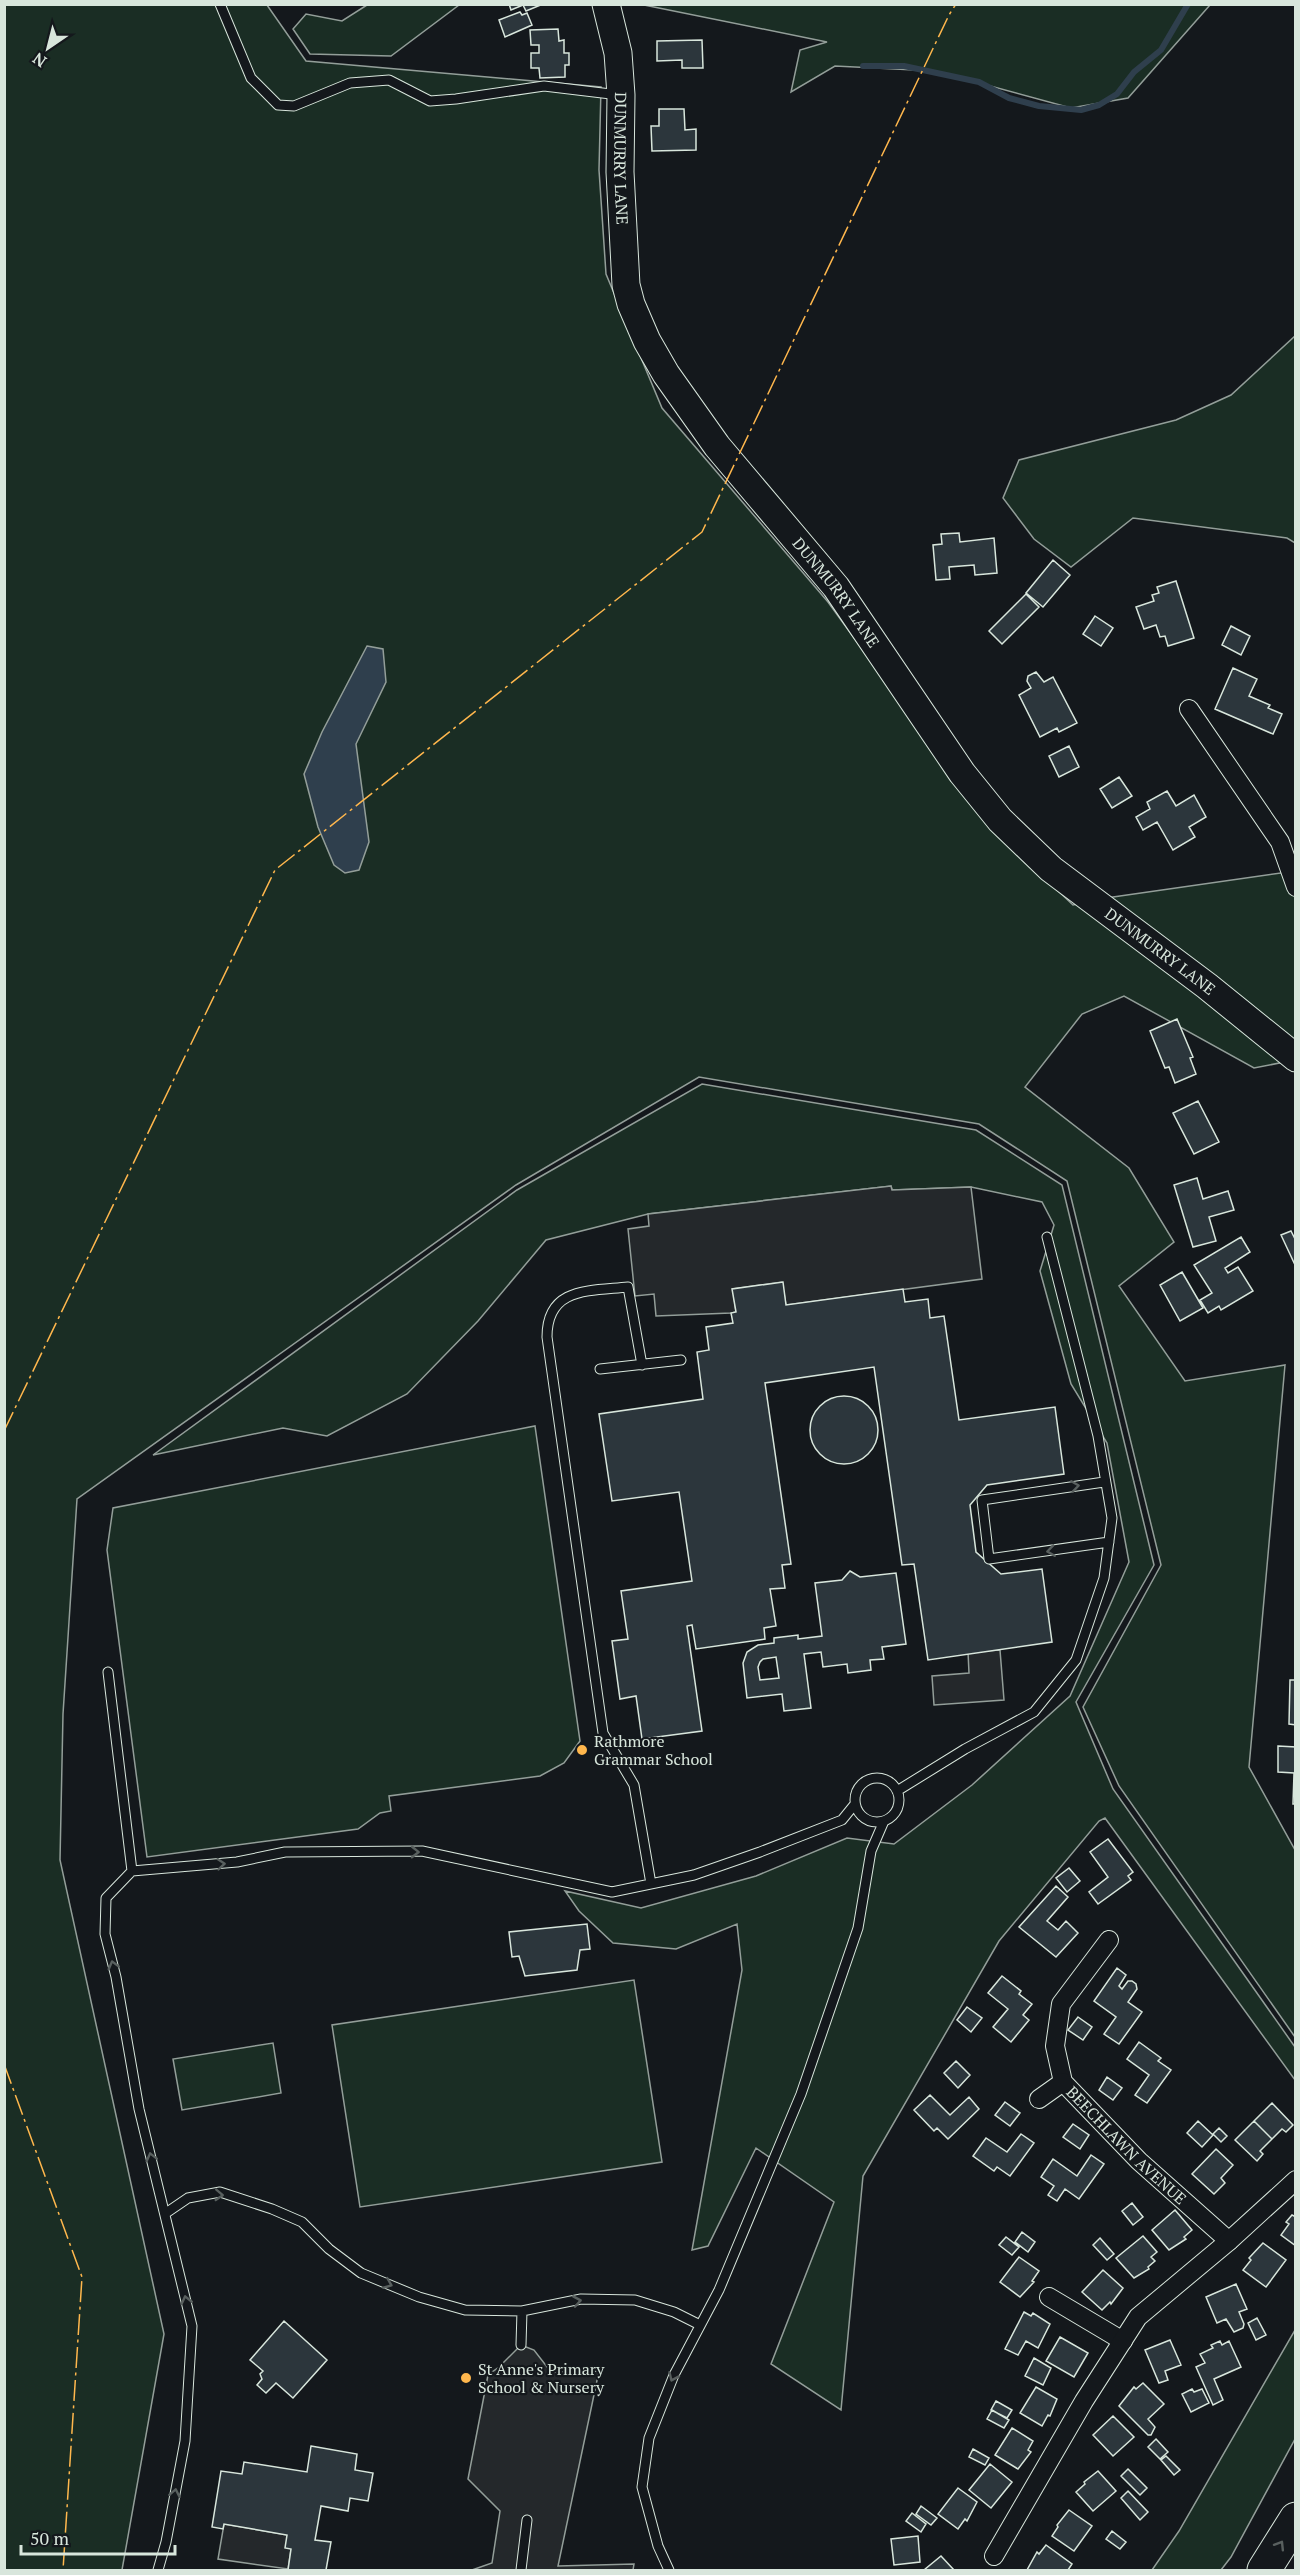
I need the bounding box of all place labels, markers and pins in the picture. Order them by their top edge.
place label: Rathmore Grammar School [594,1730,713,1770]
marker: Rathmore Grammar School [575,1743,589,1757]
place label: St Anne's Primary School & Nursery [478,2358,605,2398]
marker: St Anne's Primary School & Nursery [459,2371,473,2385]

